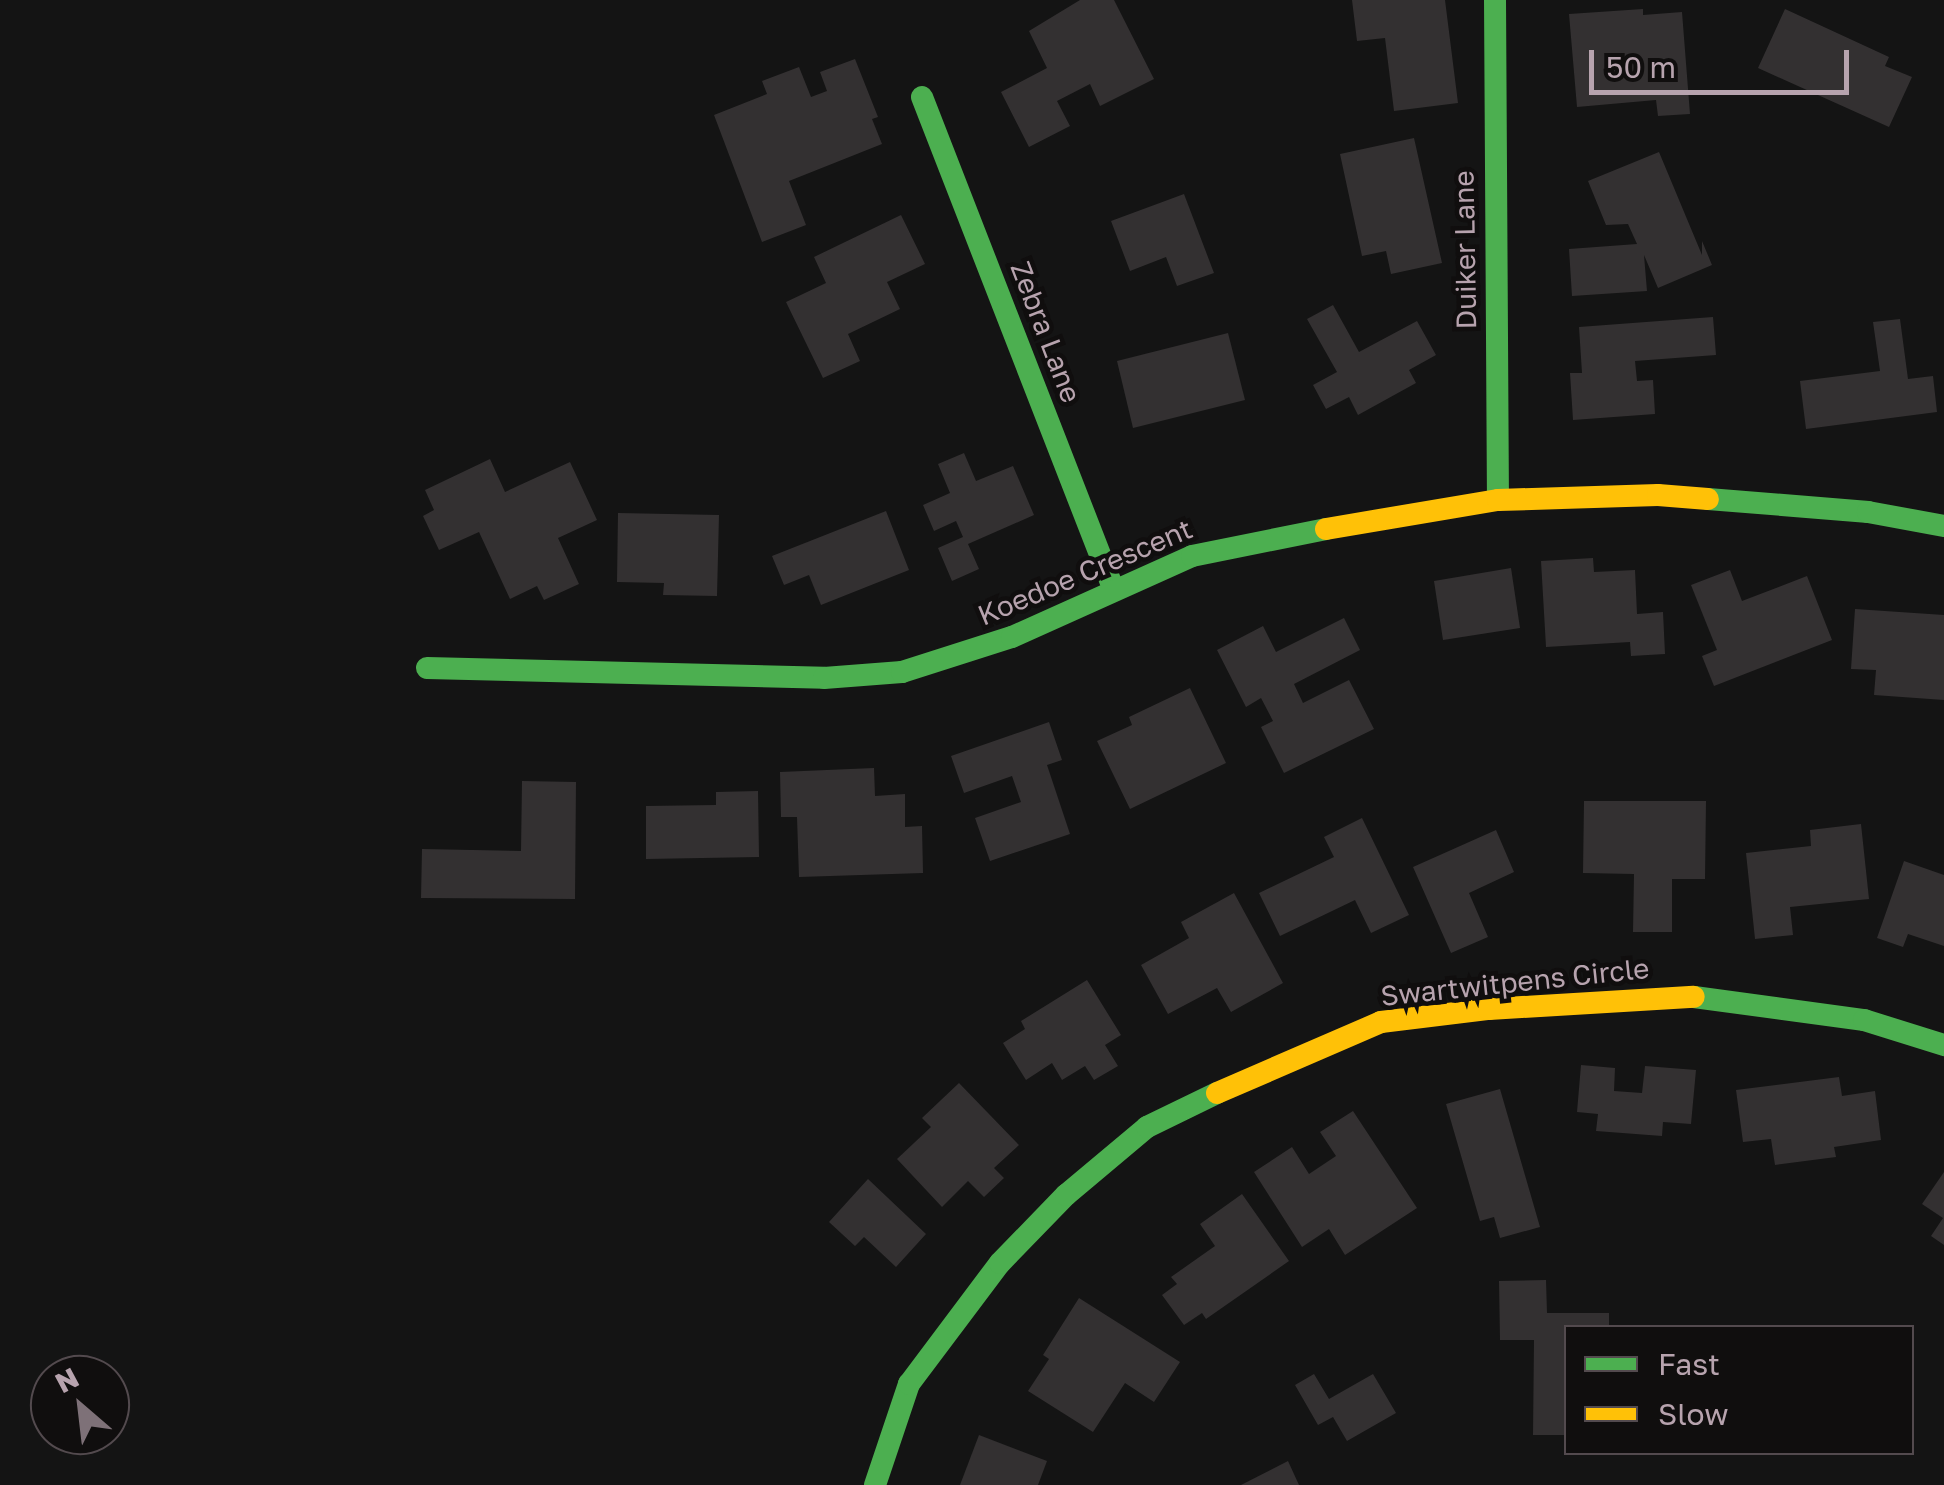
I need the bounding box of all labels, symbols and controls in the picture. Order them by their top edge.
scale bar [1594,30,1854,92]
text: 50 m [1606,49,1676,85]
street label: Duiker Lane [1447,170,1483,330]
street label: Zebra Lane [1004,257,1088,407]
street label: Koedoe Crescent [973,512,1197,632]
street label: Swartwitpens Circle [1379,951,1651,1013]
legend [1564,1325,1914,1455]
text: Fast [1658,1346,1720,1382]
north arrow [30,1355,130,1455]
text: N [49,1360,84,1399]
text: Slow [1658,1396,1729,1432]

